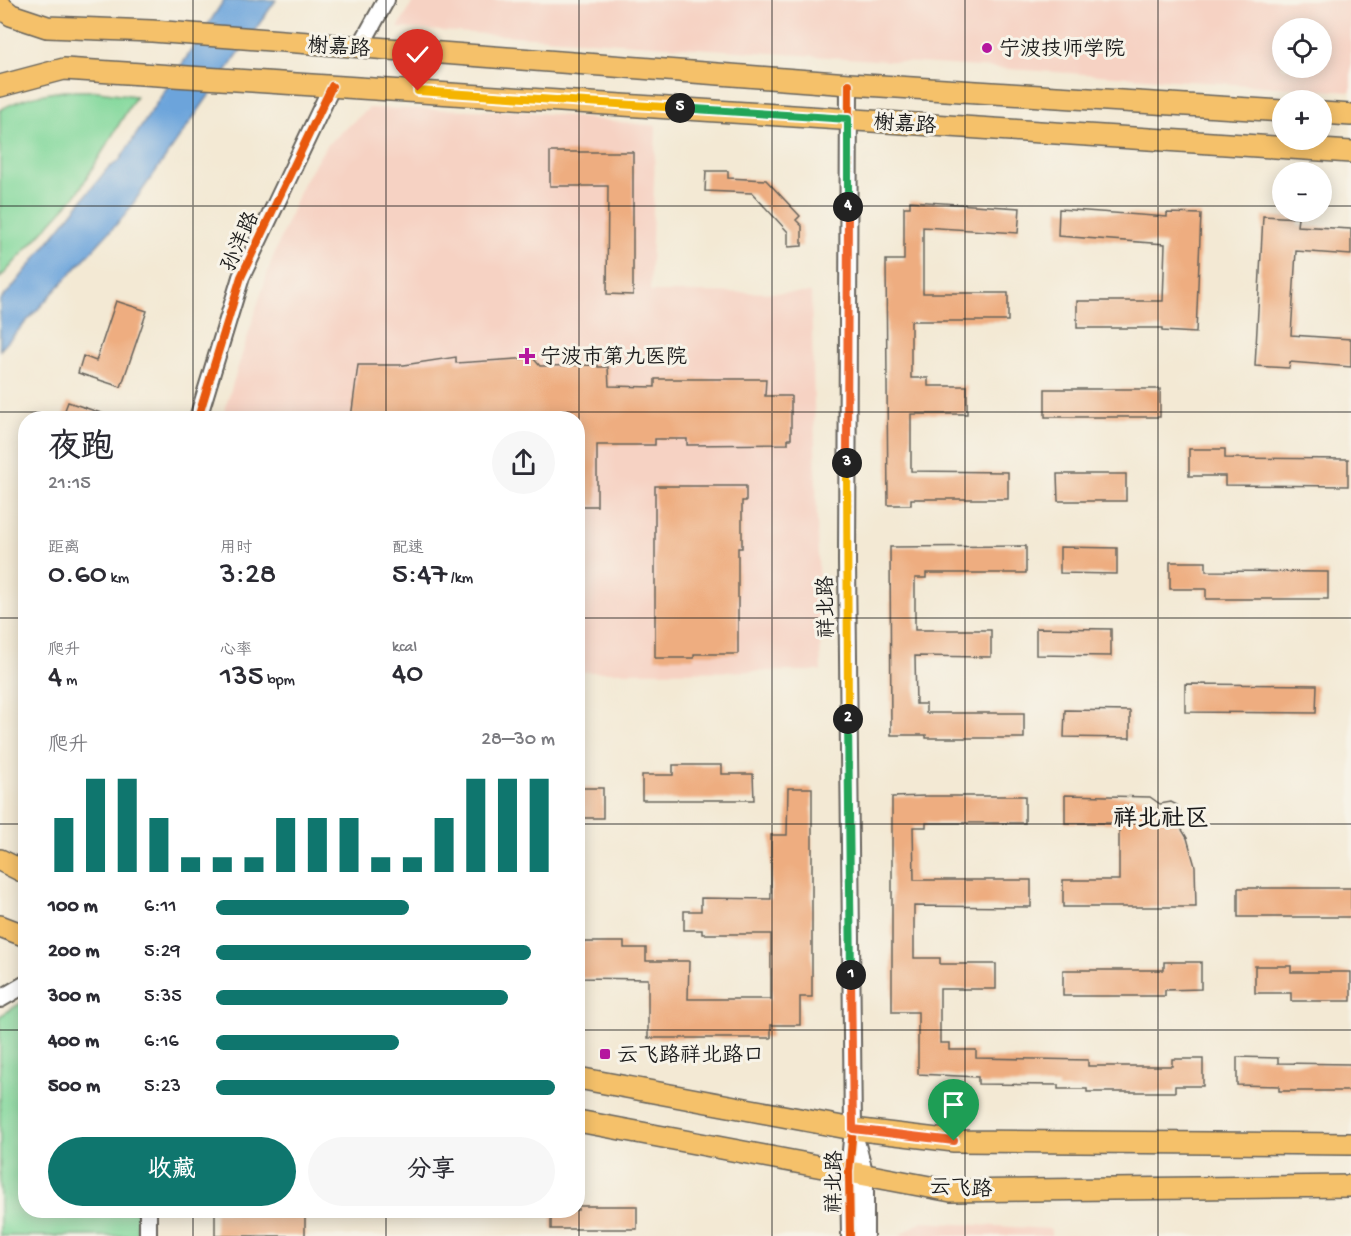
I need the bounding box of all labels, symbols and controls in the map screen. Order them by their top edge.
map controls [1272,18,1332,222]
button: locate [1272,18,1332,78]
pin [392,29,443,91]
street label: 榭嘉路 [306,33,371,64]
place label: 宁波技师学院 [999,37,1125,64]
icon: check [401,38,434,71]
marker: 宁波技师学院 [980,41,994,55]
button: + [1272,90,1332,150]
pin: 5 [665,93,695,123]
text: 5 [676,98,684,117]
street label: 榭嘉路 [872,110,937,141]
button: − [1272,162,1332,222]
pin: 4 [833,192,863,222]
text: 4 [844,197,852,216]
street label: 孙洋路 [216,208,266,276]
place label: 宁波市第九医院 [540,345,687,372]
marker: 宁波市第九医院 [518,347,536,365]
text: 夜跑 [48,431,114,469]
button: share [492,431,555,494]
pin: 3 [832,448,862,478]
text: 3 [843,453,851,472]
text: 21:15 [48,473,91,496]
text: 距离 [48,540,80,559]
text: 用时 [220,540,252,559]
text: 配速 [392,540,424,559]
text: 0.60 [48,559,107,594]
text: 3:28 [220,559,276,594]
text: 5:47 [392,559,447,594]
text: km [107,570,129,589]
text: /km [447,570,473,589]
street label: 祥北路 [813,575,842,639]
text: kcal [392,639,417,658]
text: 爬升 [48,642,80,661]
text: 心率 [220,642,252,661]
text: 40 [392,658,423,693]
text: 4 [48,661,62,696]
text: 135 [220,661,263,696]
text: m [62,672,77,691]
text: bpm [263,672,295,691]
pin: 2 [833,704,863,734]
text: 2 [844,709,852,728]
text: 28–30 m [481,729,555,752]
text: 爬升 [48,735,88,758]
district label: 祥北社区 [1113,805,1209,835]
text: 100 m [48,896,98,919]
text: 6:11 [144,896,177,919]
text: 200 m [48,941,99,964]
text: 5:29 [144,941,181,964]
pin: 1 [836,960,866,990]
text: 1 [848,965,854,984]
text: 300 m [48,986,100,1009]
text: 5:35 [144,986,182,1009]
text: 400 m [48,1031,99,1054]
text: 6:16 [144,1031,179,1054]
place label: 云飞路祥北路口 [617,1043,764,1070]
marker: 云飞路祥北路口 [598,1047,612,1061]
text: 500 m [48,1076,100,1099]
text: 5:23 [144,1076,181,1099]
pin [928,1079,979,1141]
icon: arrive [937,1088,970,1121]
button: 收藏 [48,1137,296,1206]
button: 分享 [308,1137,555,1206]
street label: 祥北路 [821,1150,850,1214]
street label: 云飞路 [929,1174,993,1205]

